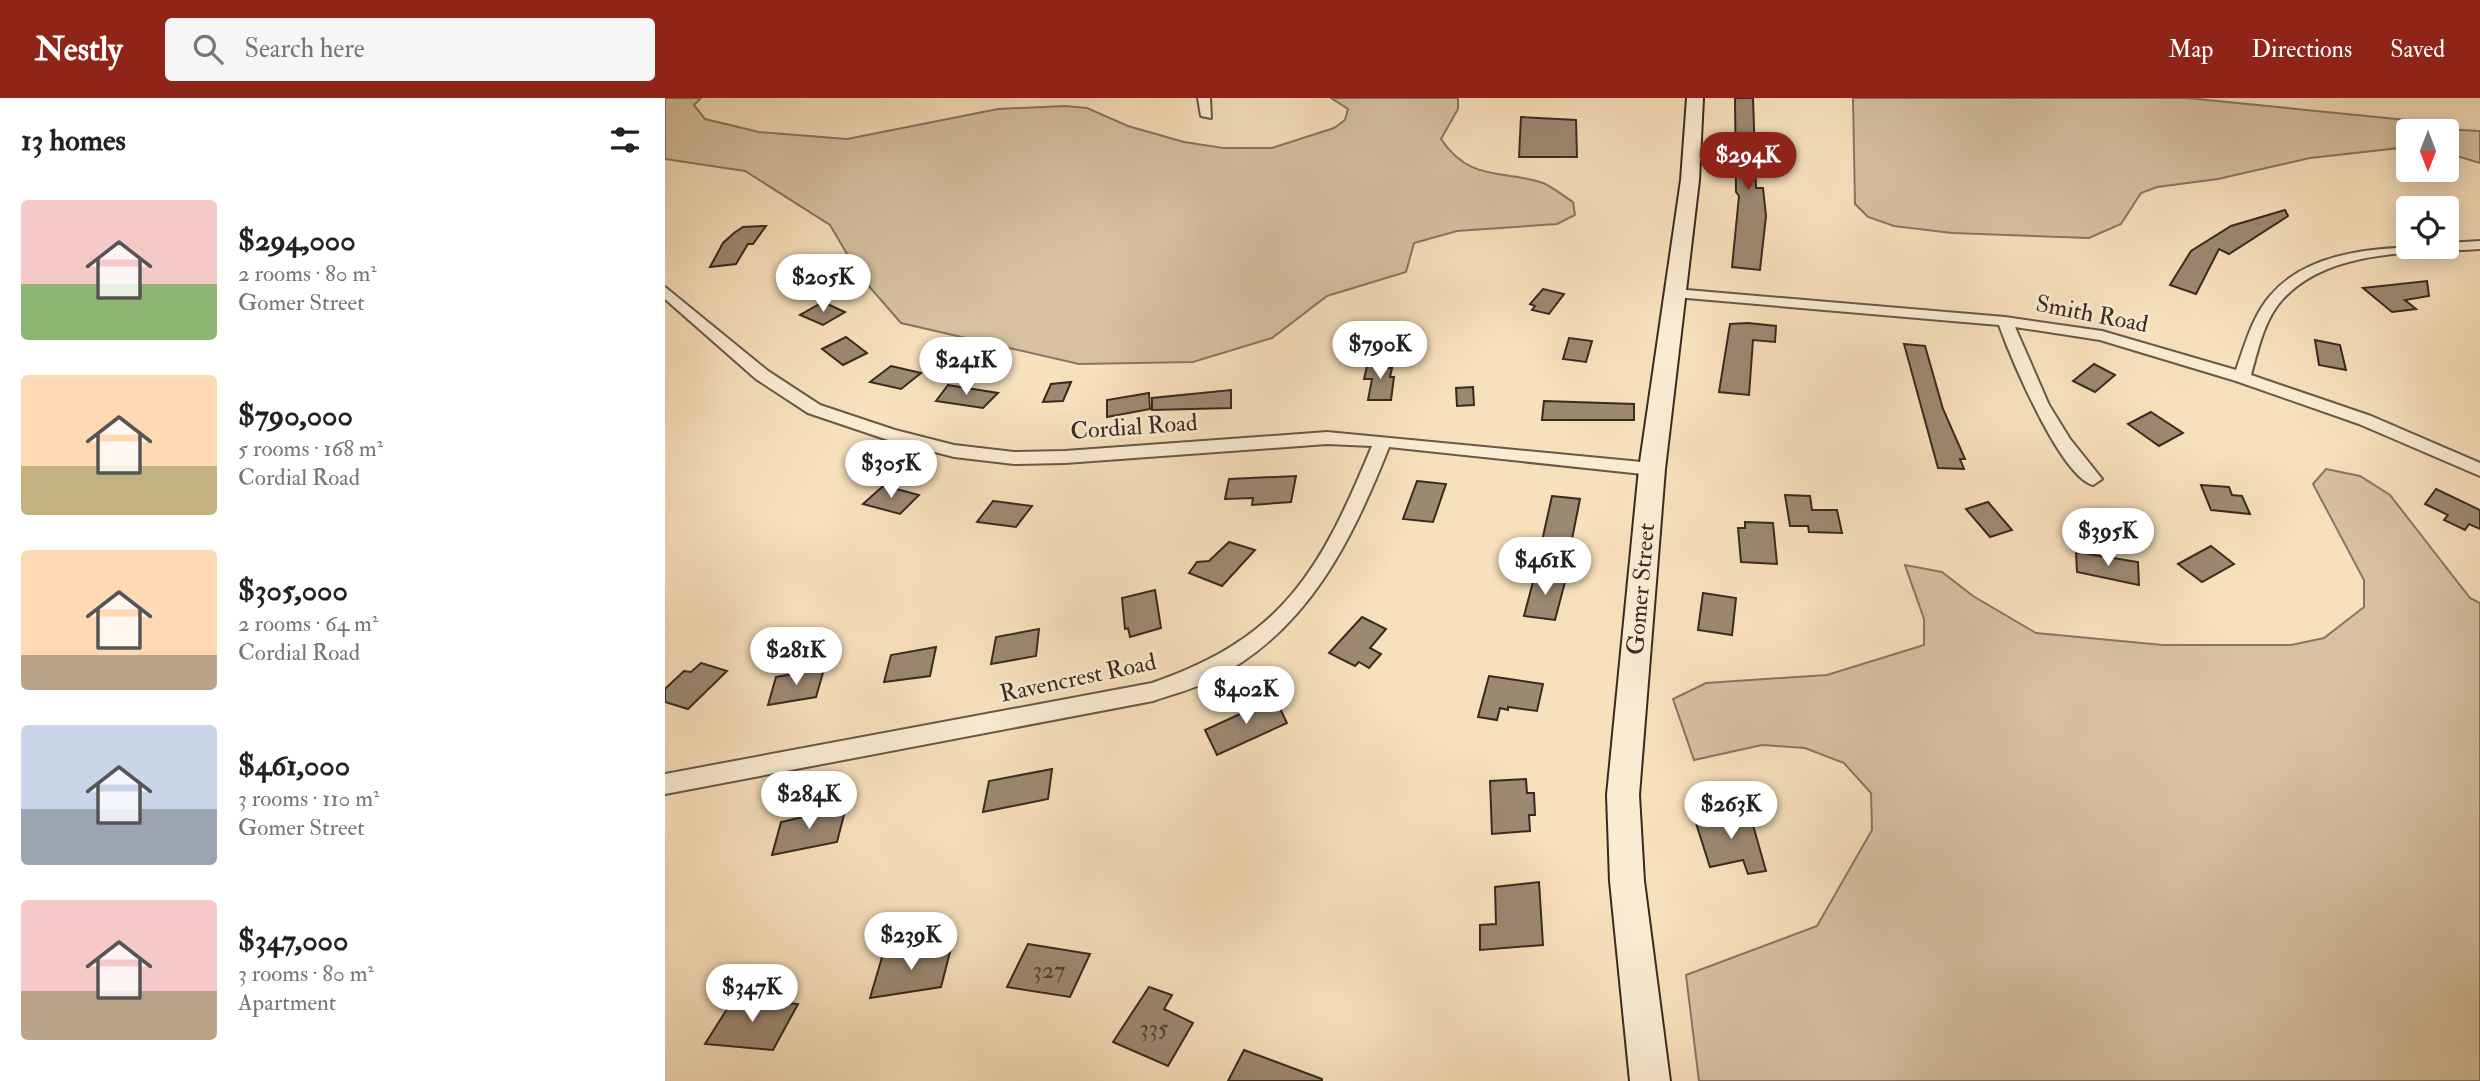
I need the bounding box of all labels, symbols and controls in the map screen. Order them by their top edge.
search box [165,18,655,81]
text: Nestly [35,29,123,70]
icon: search [189,30,227,68]
text: Search here [245,33,365,65]
text: Map [2168,34,2213,65]
text: Directions [2251,34,2352,65]
text: Saved [2390,34,2445,65]
north arrow [2396,119,2459,182]
map controls [2396,119,2459,259]
icon: filters [606,121,644,159]
text: 13 homes [21,122,126,159]
pin: $294K [1699,132,1797,192]
text: $294K [1716,140,1780,169]
button: locate [2396,196,2459,259]
text: $294,000 [238,222,356,259]
icon: home [77,228,161,312]
pin: $205K [774,254,872,314]
text: 2 rooms · 80 m² [238,259,377,288]
text: $205K [792,262,854,291]
text: Gomer Street [238,288,365,317]
street label: Smith Road [2033,288,2151,340]
pin: $790K [1331,322,1429,381]
text: $790K [1348,329,1412,358]
pin: $241K [917,338,1015,397]
text: $241K [935,345,997,374]
text: $790,000 [238,397,353,434]
icon: home [77,403,161,487]
street label: Cordial Road [1069,407,1199,447]
text: 5 rooms · 168 m² [238,434,383,463]
pin: $305K [842,440,940,500]
text: $305K [861,448,921,477]
text: Cordial Road [238,463,360,492]
pin: $395K [2059,508,2157,568]
text: $395K [2078,516,2138,545]
street label: Gomer Street [1620,522,1662,656]
pin: $461K [1496,538,1594,597]
text: $461K [1514,545,1576,574]
text: $305,000 [238,572,348,609]
icon: home [77,578,161,662]
text: 2 rooms · 64 m² [238,609,378,638]
pin: $281K [747,628,845,687]
text: $281K [766,635,826,664]
text: Cordial Road [238,638,360,667]
street label: Ravencrest Road [997,646,1159,710]
pin: $402K [1197,666,1295,726]
text: $402K [1214,674,1278,703]
text: $461,000 [238,747,350,784]
icon: home [77,753,161,837]
pin: $284K [760,772,858,831]
text: $284K [777,779,841,808]
pin: $263K [1682,782,1780,841]
text: 3 rooms · 110 m² [238,784,379,813]
text: $263K [1700,789,1762,818]
text: Gomer Street [238,813,365,842]
pin: $239K [862,912,960,972]
text: $239K [880,920,942,949]
text: $347,000 [238,922,348,959]
icon: home [77,928,161,1012]
house number: 327 [1033,955,1065,986]
text: 3 rooms · 80 m² [238,959,374,988]
pin: $347K [703,964,801,1024]
text: $347K [722,972,782,1001]
text: Apartment [238,988,336,1017]
house number: 335 [1140,1013,1169,1044]

